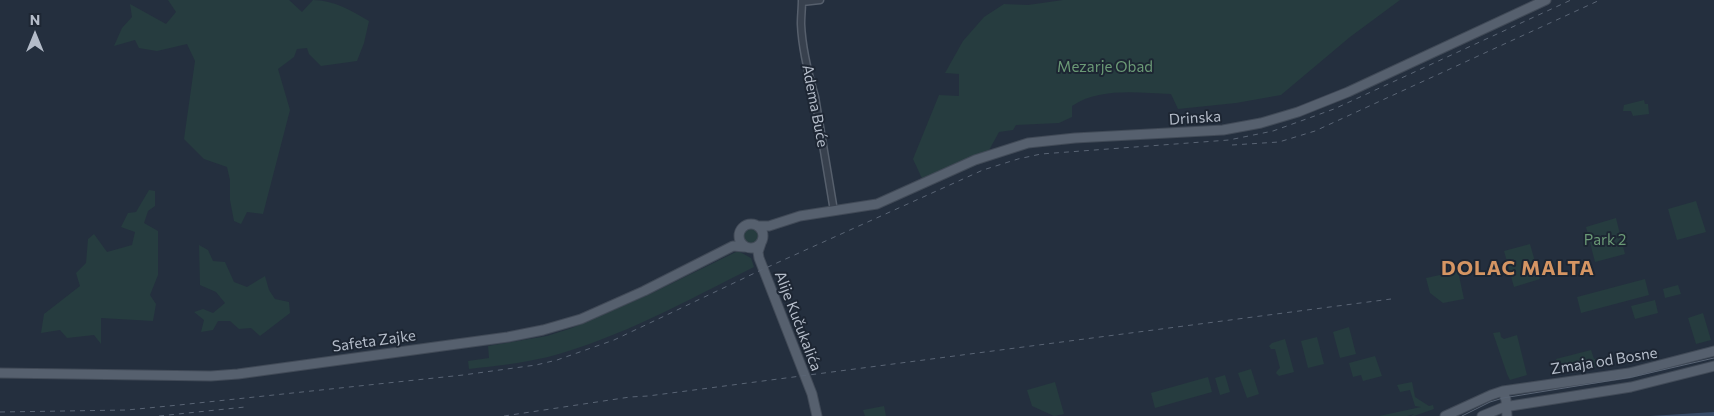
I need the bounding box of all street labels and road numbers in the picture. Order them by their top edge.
street label: Adema Buće [798,63,832,149]
street label: Drinska [1168,107,1222,129]
street label: Alije Kučukalića [771,268,825,374]
street label: Safeta Zajke [331,326,417,356]
street label: Zmaja od Bosne [1549,344,1659,378]

